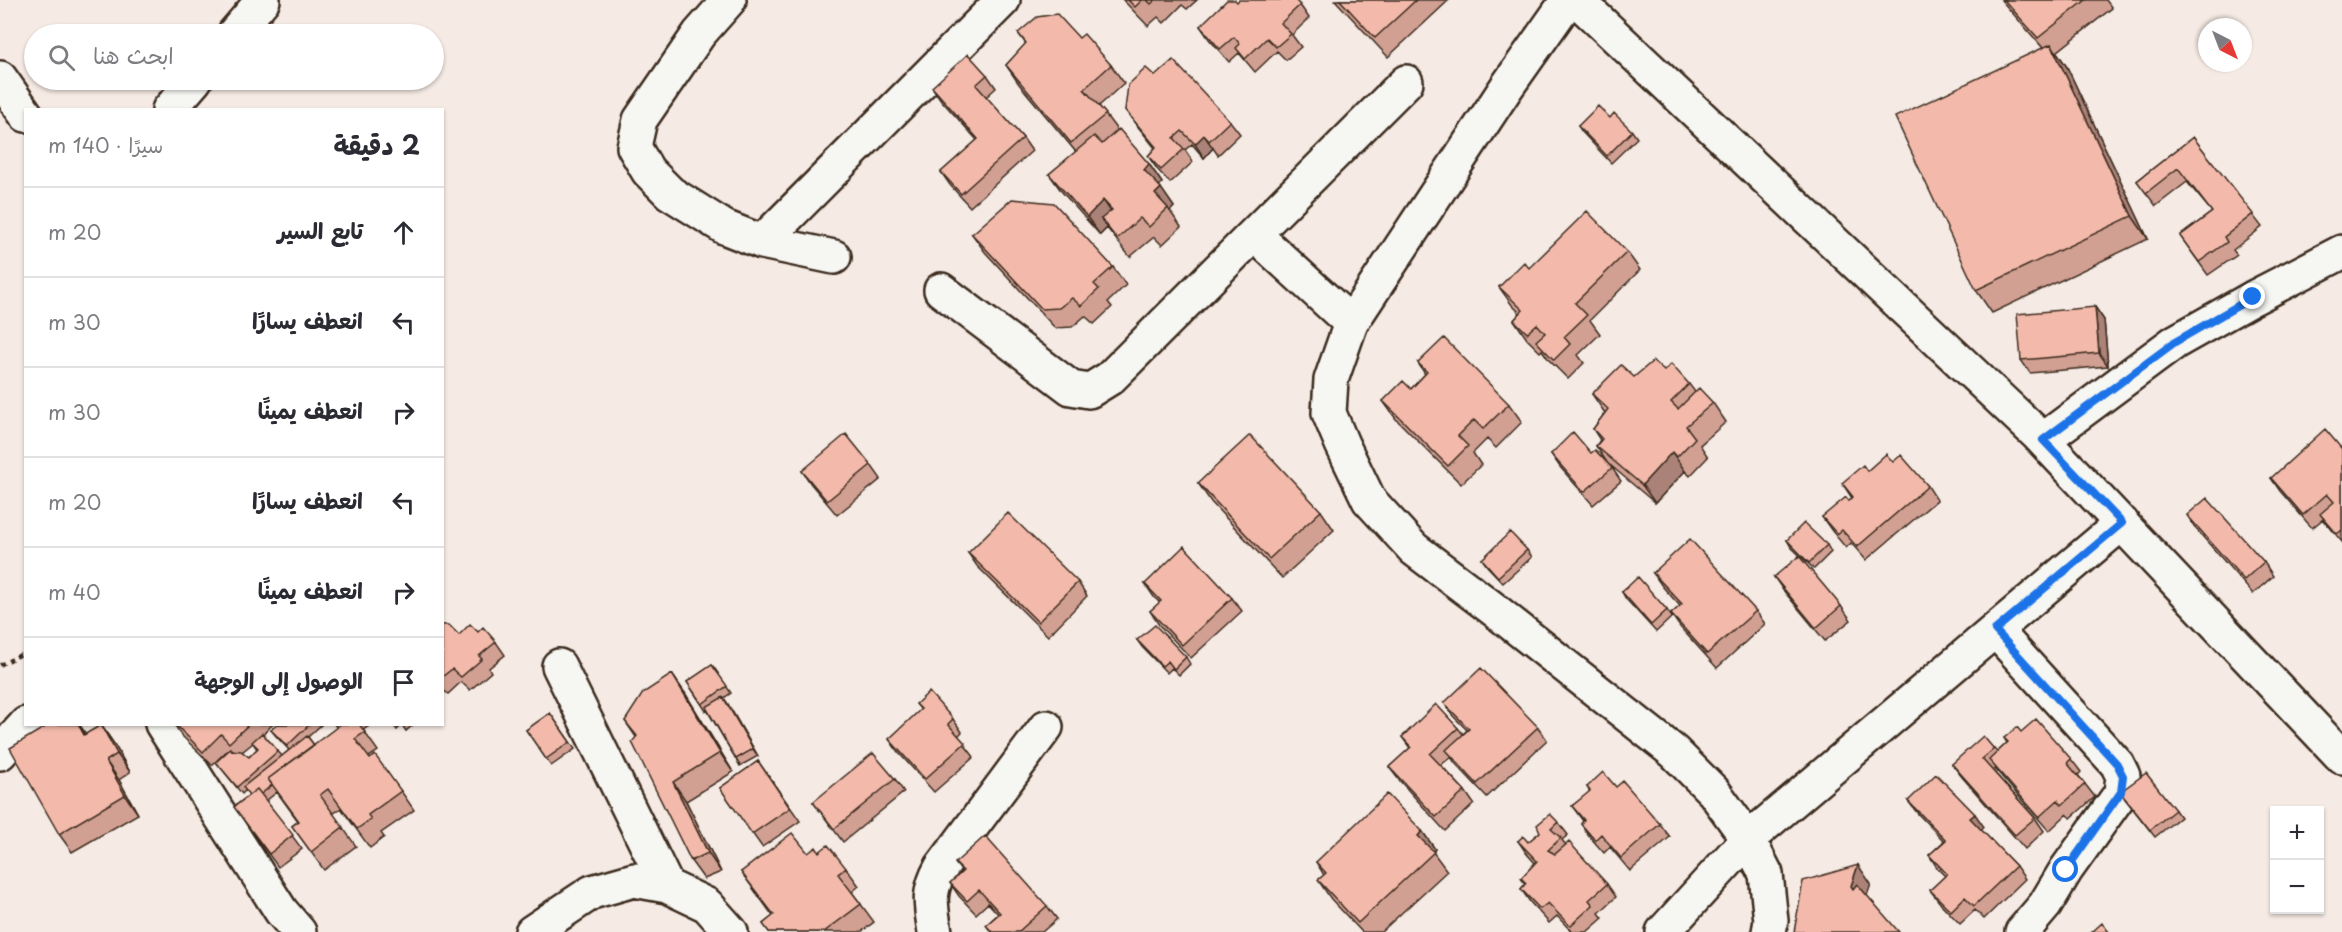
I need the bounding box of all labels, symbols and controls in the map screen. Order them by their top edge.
north arrow [2198,18,2252,72]
search box [24,24,444,90]
text: ابحث هنا [93,38,174,71]
icon: search [45,41,78,74]
text: 2 دقيقة [333,125,420,164]
text: سيرًا · 140 m [48,130,163,160]
text: تابع السير [278,213,363,246]
icon: ahead [387,216,420,249]
text: 20 m [48,217,101,247]
route end [2239,283,2265,309]
text: انعطف يسارًا [252,303,363,336]
icon: left [387,306,420,339]
text: 30 m [48,307,101,337]
text: انعطف يمينًا [258,393,363,426]
icon: right [387,396,420,429]
text: 30 m [48,397,101,427]
text: انعطف يسارًا [252,483,363,516]
icon: left [387,486,420,519]
text: 20 m [48,487,101,517]
text: انعطف يمينًا [258,573,363,606]
icon: right [387,576,420,609]
text: 40 m [48,577,101,607]
text: الوصول إلى الوجهة [194,663,363,696]
icon: arrive [387,666,420,699]
map controls [2270,806,2324,914]
button: + [2270,806,2324,860]
route start [2052,856,2078,882]
button: − [2270,860,2324,914]

